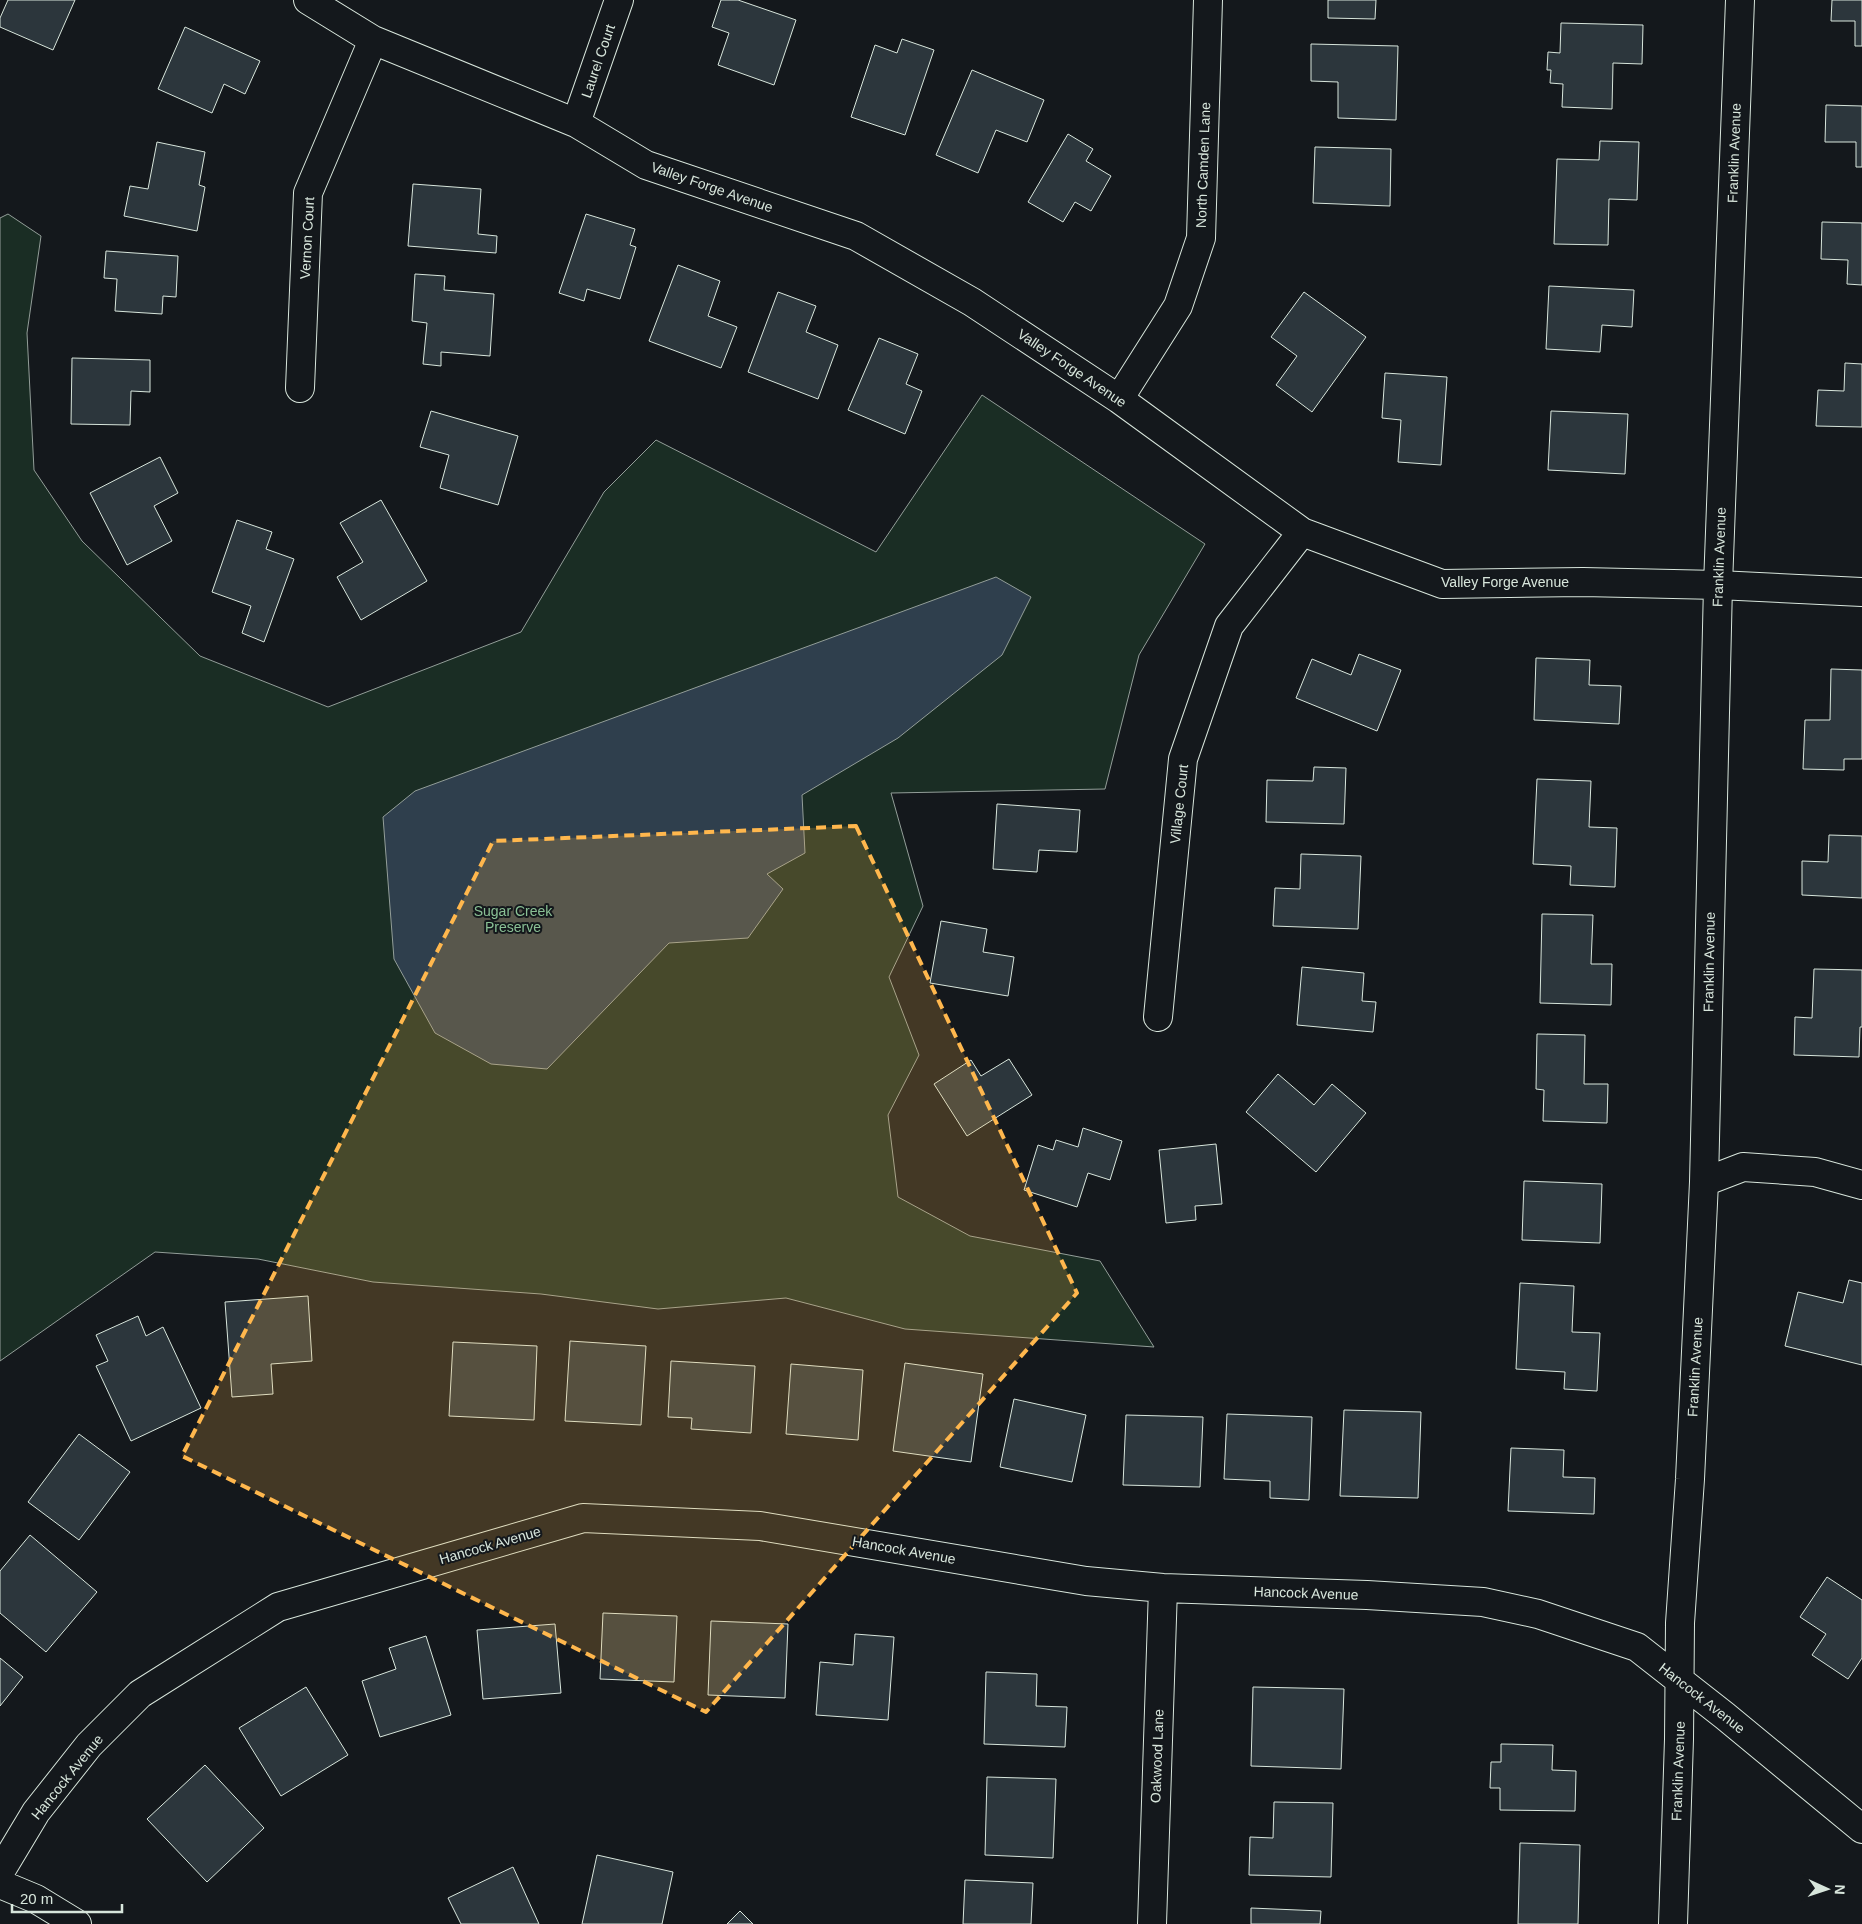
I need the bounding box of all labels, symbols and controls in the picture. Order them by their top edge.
street label: Laurel Court [578,22,618,100]
street label: North Camden Lane [1193,102,1213,228]
street label: Franklin Avenue [1724,102,1744,203]
street label: Valley Forge Avenue [649,159,775,215]
street label: Vernon Court [297,196,317,280]
street label: Valley Forge Avenue [1015,326,1130,411]
street label: Franklin Avenue [1709,506,1729,607]
street label: Valley Forge Avenue [1441,574,1569,590]
street label: Village Court [1167,763,1191,845]
park label: Sugar Creek Preserve [474,903,553,935]
street label: Franklin Avenue [1700,912,1718,1012]
street label: Franklin Avenue [1684,1316,1706,1417]
street label: Hancock Avenue [437,1523,543,1567]
street label: Hancock Avenue [851,1533,957,1567]
street label: Hancock Avenue [1253,1583,1359,1603]
street label: Hancock Avenue [1656,1659,1748,1737]
street label: Oakwood Lane [1147,1708,1167,1803]
street label: Franklin Avenue [1668,1720,1688,1821]
street label: Hancock Avenue [28,1731,106,1823]
north arrow [1802,1864,1852,1914]
scale bar [12,1882,122,1914]
text: N [1832,1884,1848,1895]
text: 20 m [20,1890,53,1907]

